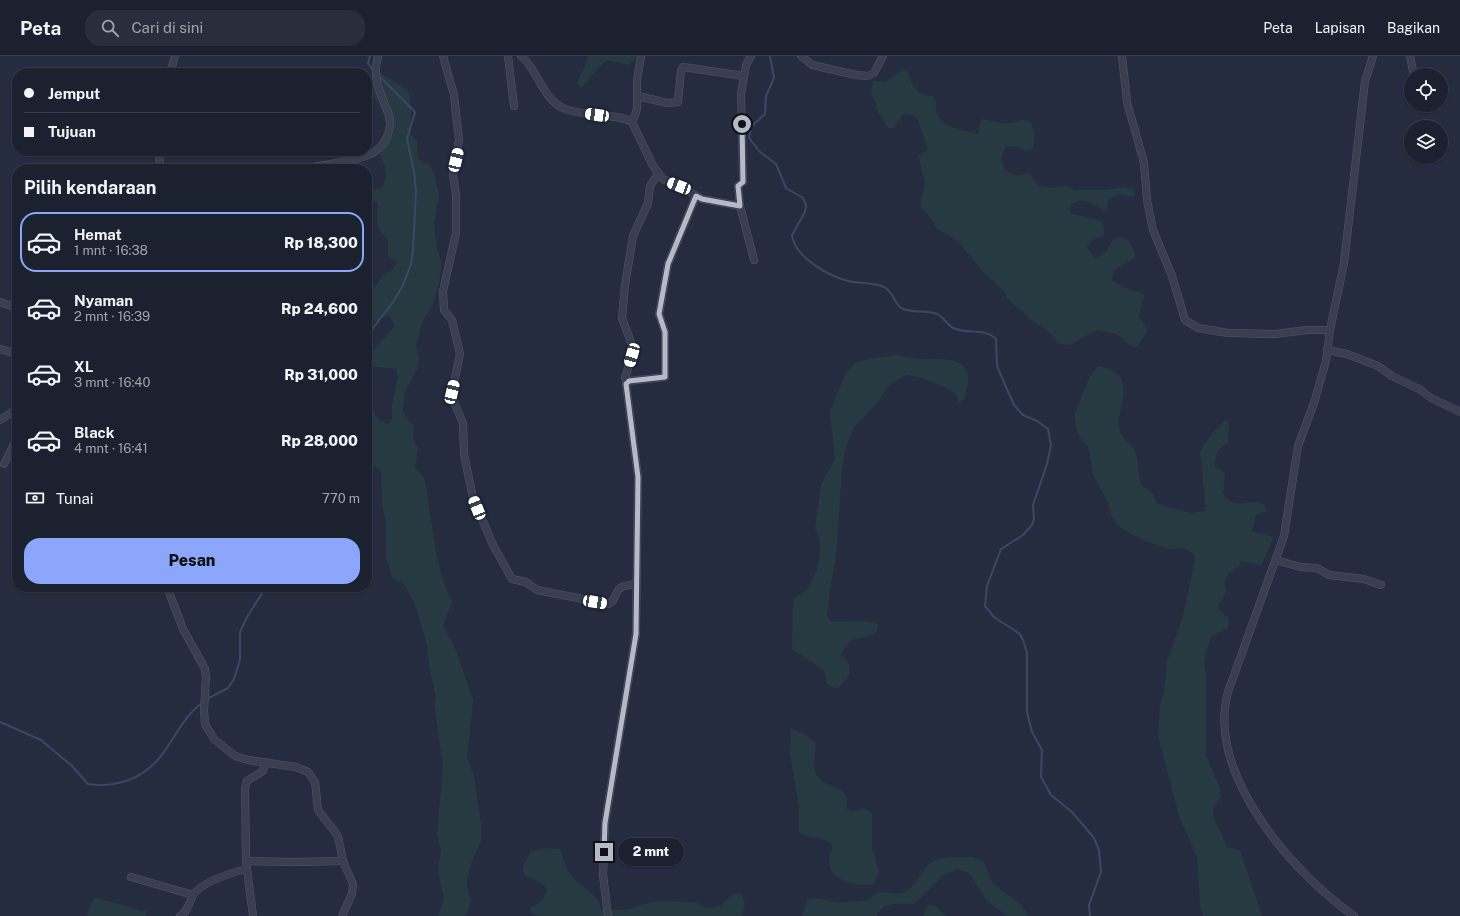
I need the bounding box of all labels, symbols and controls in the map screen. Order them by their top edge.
search box [85,10,365,46]
text: Peta [20,17,61,39]
icon: search [99,17,121,39]
text: Cari di sini [131,19,203,36]
text: Peta [1263,20,1293,36]
text: Lapisan [1315,20,1365,36]
text: Bagikan [1387,20,1440,36]
map controls [1404,68,1448,164]
button: locate [1404,68,1448,112]
text: Jemput [48,85,100,102]
car [584,107,610,123]
route start [733,115,751,133]
button: layers [1404,120,1448,164]
text: Tujuan [48,123,96,140]
car [447,147,465,173]
car [666,176,692,196]
text: Pilih kendaraan [24,177,156,198]
icon: car [26,224,62,260]
text: Hemat [74,226,122,243]
text: Rp 18,300 [284,234,358,251]
text: 1 mnt · 16:38 [74,243,148,258]
icon: car [26,290,62,326]
text: Nyaman [74,292,133,309]
text: Rp 24,600 [281,300,358,317]
text: 2 mnt · 16:39 [74,309,150,324]
car [623,342,641,368]
icon: car [26,356,62,392]
text: XL [74,358,93,375]
text: Rp 31,000 [284,366,358,383]
text: 3 mnt · 16:40 [74,375,150,390]
car [443,379,461,405]
icon: car [26,422,62,458]
text: Black [74,424,114,441]
text: Rp 28,000 [281,432,358,449]
text: 4 mnt · 16:41 [74,441,148,456]
icon: cash [24,487,46,509]
text: Tunai [56,490,94,507]
text: 770 m [322,491,360,506]
car [467,495,487,521]
button: Pesan [24,538,360,584]
car [582,594,608,610]
callout: 2 mnt [618,838,684,866]
route end [595,843,613,861]
text: 2 mnt [633,844,669,859]

